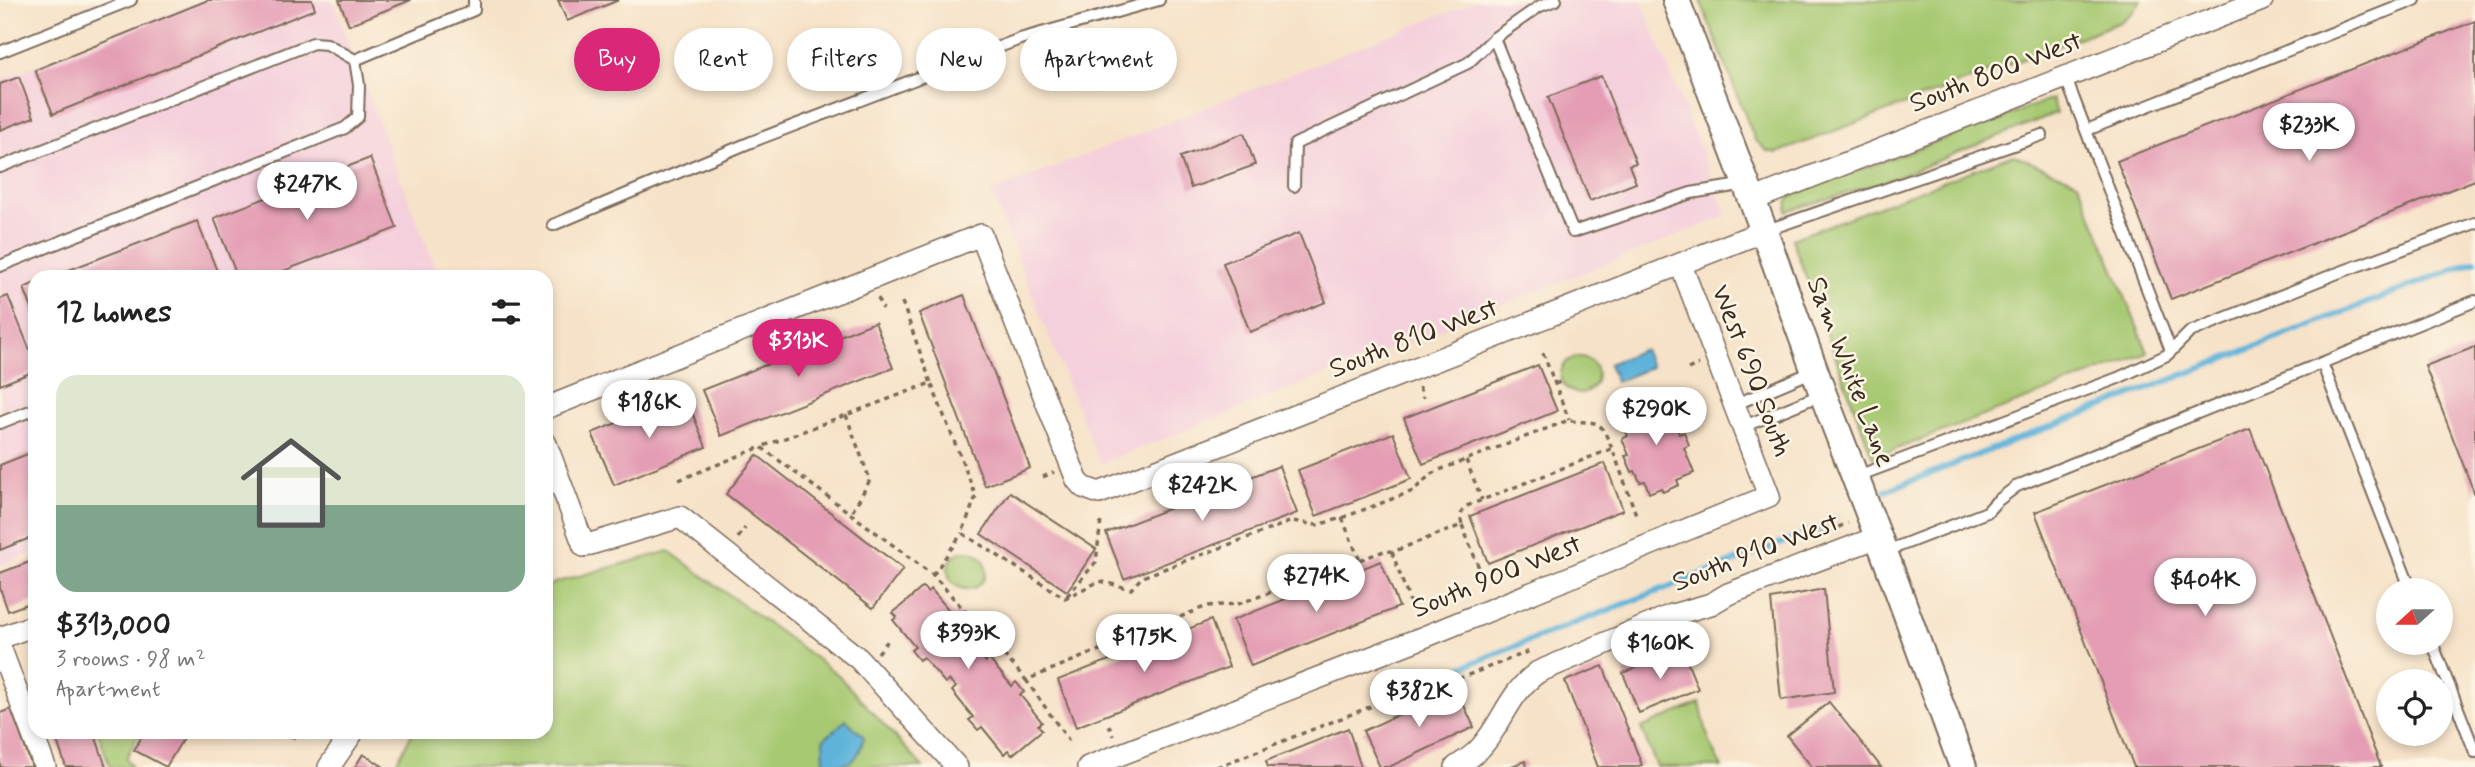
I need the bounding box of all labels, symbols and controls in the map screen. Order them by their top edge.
street label: South 800 West [1904,23,2088,123]
chip: Buy [574,28,660,91]
chip: Rent [674,28,773,91]
chip: Filters [787,28,902,91]
chip: New [916,28,1006,91]
chip: Apartment [1020,28,1177,91]
pin: $233K [2260,104,2358,163]
text: $233K [2279,111,2339,141]
pin: $247K [258,162,356,222]
text: $247K [273,170,341,200]
street label: Sam White Lane [1797,272,1903,472]
street label: West 690 South [1701,280,1801,462]
street label: South 810 West [1324,290,1504,388]
text: 12 homes [56,293,172,332]
icon: filters [487,293,525,331]
pin: $313K [749,320,847,379]
text: $313K [768,327,828,357]
pin: $186K [600,380,698,440]
text: $186K [617,388,681,418]
pin: $290K [1607,388,1705,447]
text: $290K [1622,395,1690,425]
icon: home [228,420,354,546]
pin: $242K [1153,463,1251,523]
text: $242K [1168,471,1236,501]
street label: South 910 West [1667,504,1845,602]
street label: South 900 West [1407,526,1588,628]
pin: $274K [1267,554,1365,614]
pin: $404K [2156,558,2254,618]
text: $274K [1283,562,1349,592]
text: $404K [2170,566,2240,596]
north arrow [2376,578,2454,654]
map controls [2376,578,2453,746]
text: $313,000 [56,606,171,645]
pin: $393K [919,612,1017,671]
pin: $175K [1095,614,1193,674]
text: $393K [936,619,1000,649]
text: $175K [1112,622,1176,652]
pin: $160K [1611,622,1709,681]
text: $160K [1627,629,1693,659]
text: 3 rooms · 98 m² [56,645,206,675]
button: locate [2376,669,2453,746]
pin: $382K [1370,670,1468,729]
text: Apartment [56,675,161,705]
text: $382K [1386,677,1452,707]

